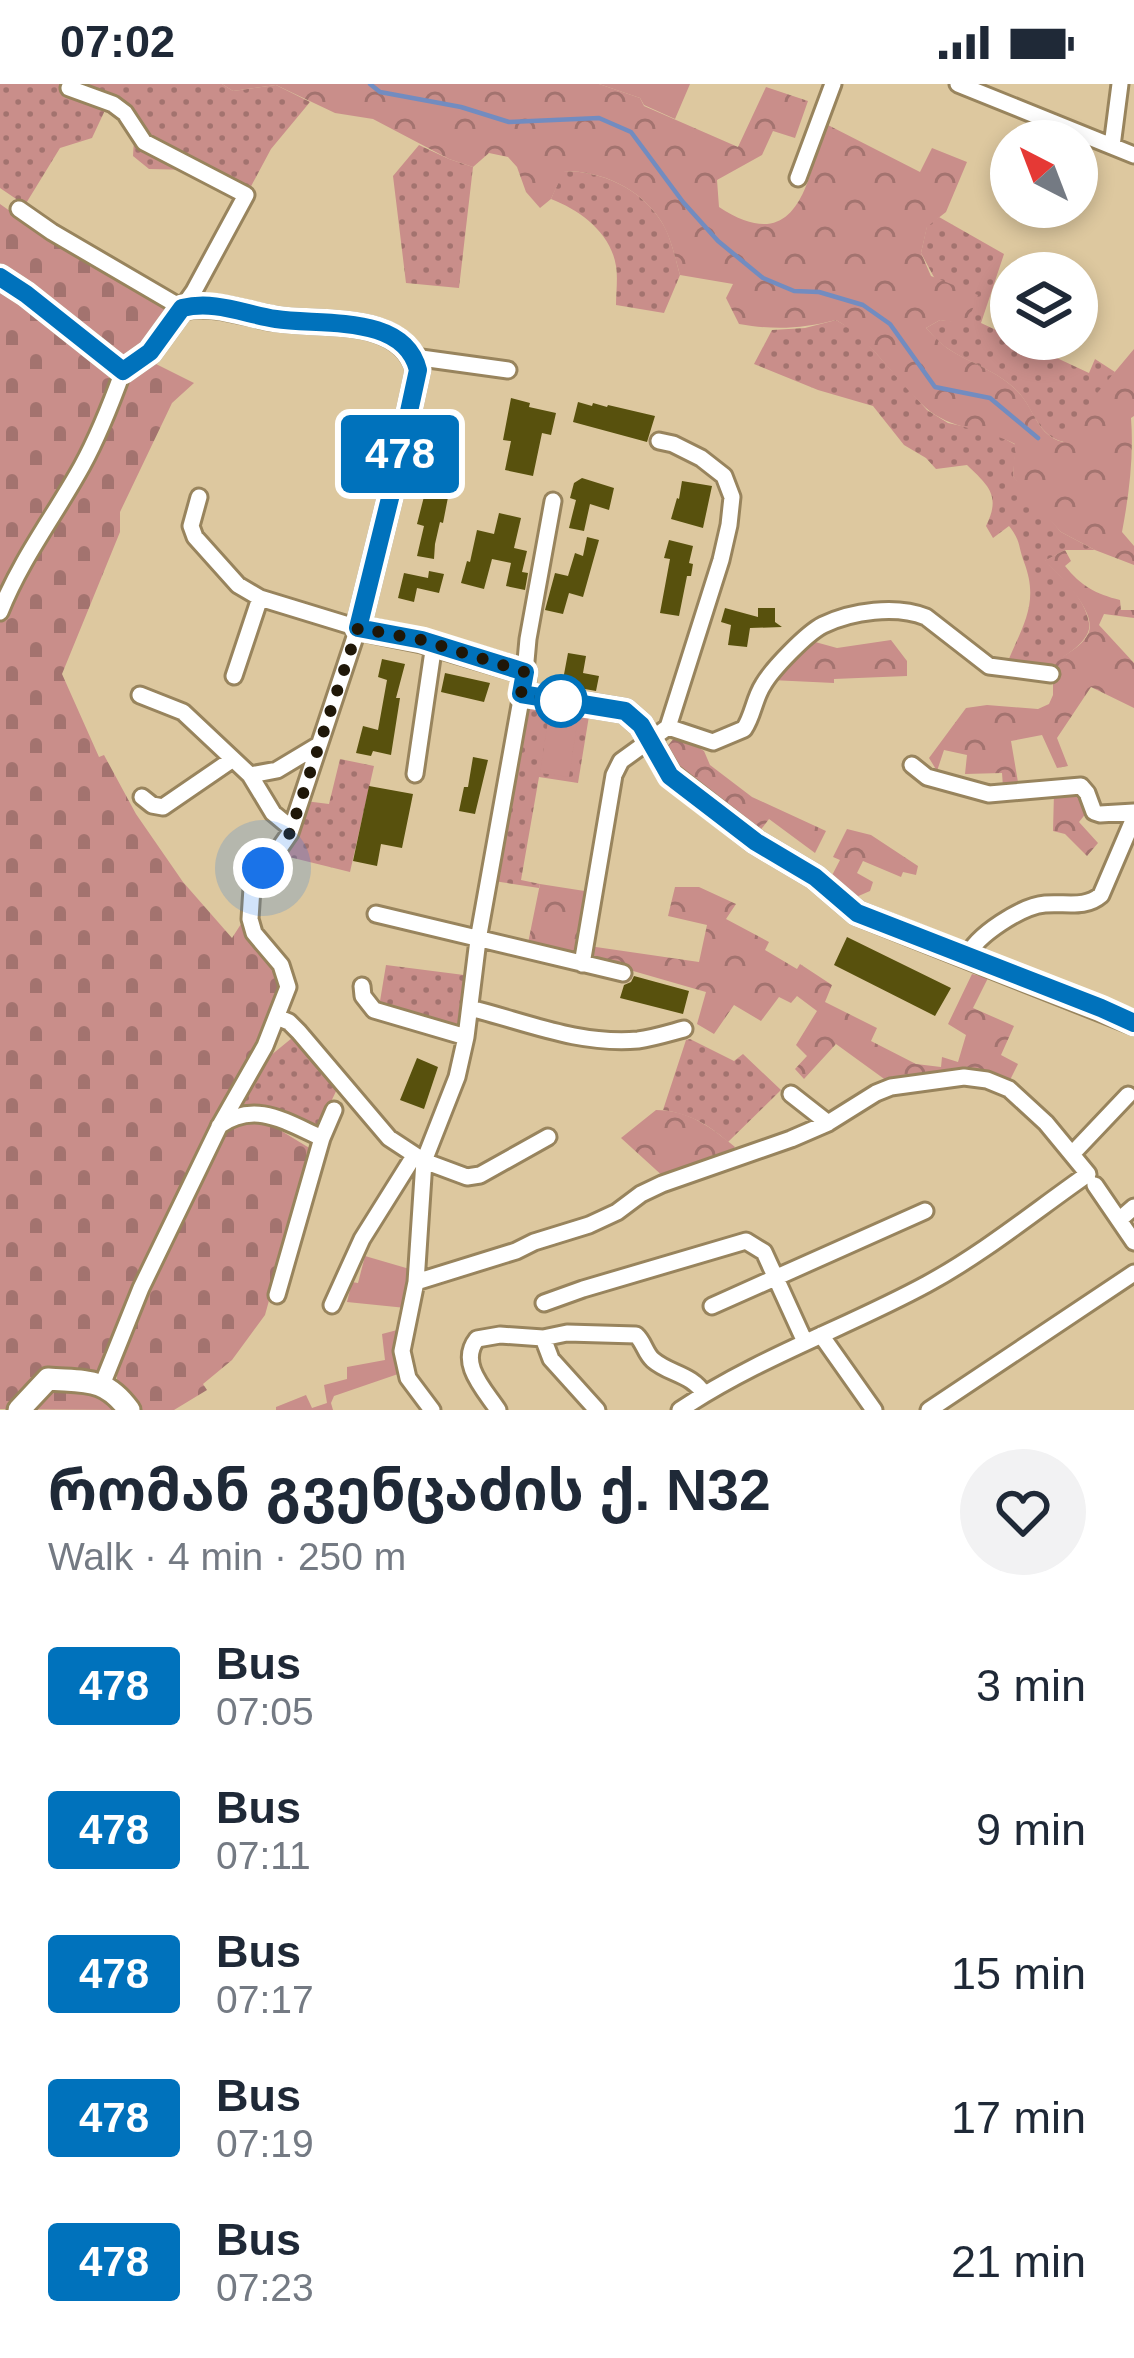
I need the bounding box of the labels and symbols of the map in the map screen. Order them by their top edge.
north arrow [990,120,1098,228]
line badge: 478 [331,415,469,493]
unlabelled marker [536,676,586,726]
your location [233,838,293,898]

